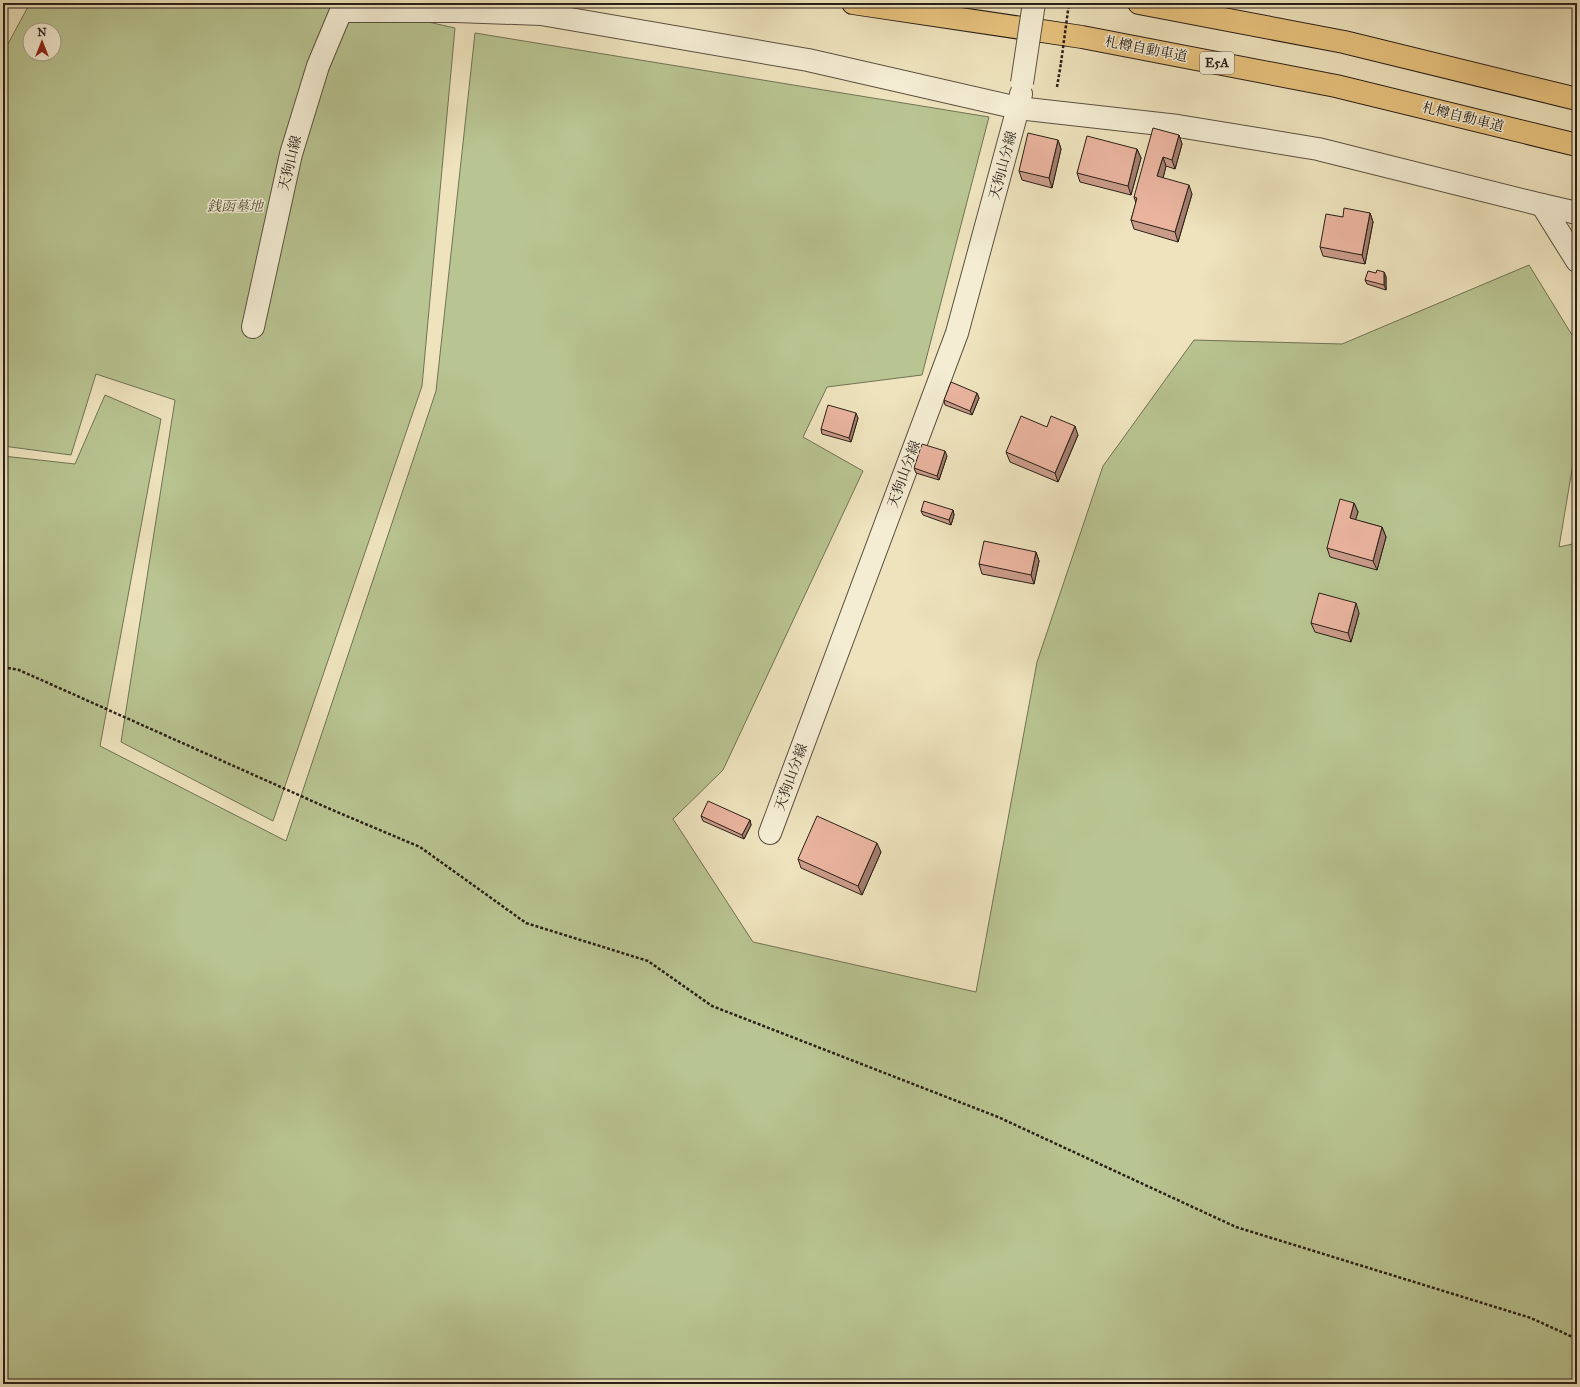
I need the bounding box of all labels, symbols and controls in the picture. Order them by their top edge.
north arrow [22,22,62,62]
text: N [37,26,47,39]
street label: 札樽自動車道 [1103,33,1189,65]
road number: E5A [1200,52,1234,74]
street label: 札樽自動車道 [1420,99,1506,135]
street label: 天狗山分線 [986,129,1020,201]
street label: 天狗山線 [275,134,305,192]
park label: 銭函墓地 [207,198,265,215]
street label: 天狗山分線 [884,438,924,510]
street label: 天狗山分線 [771,741,811,813]

